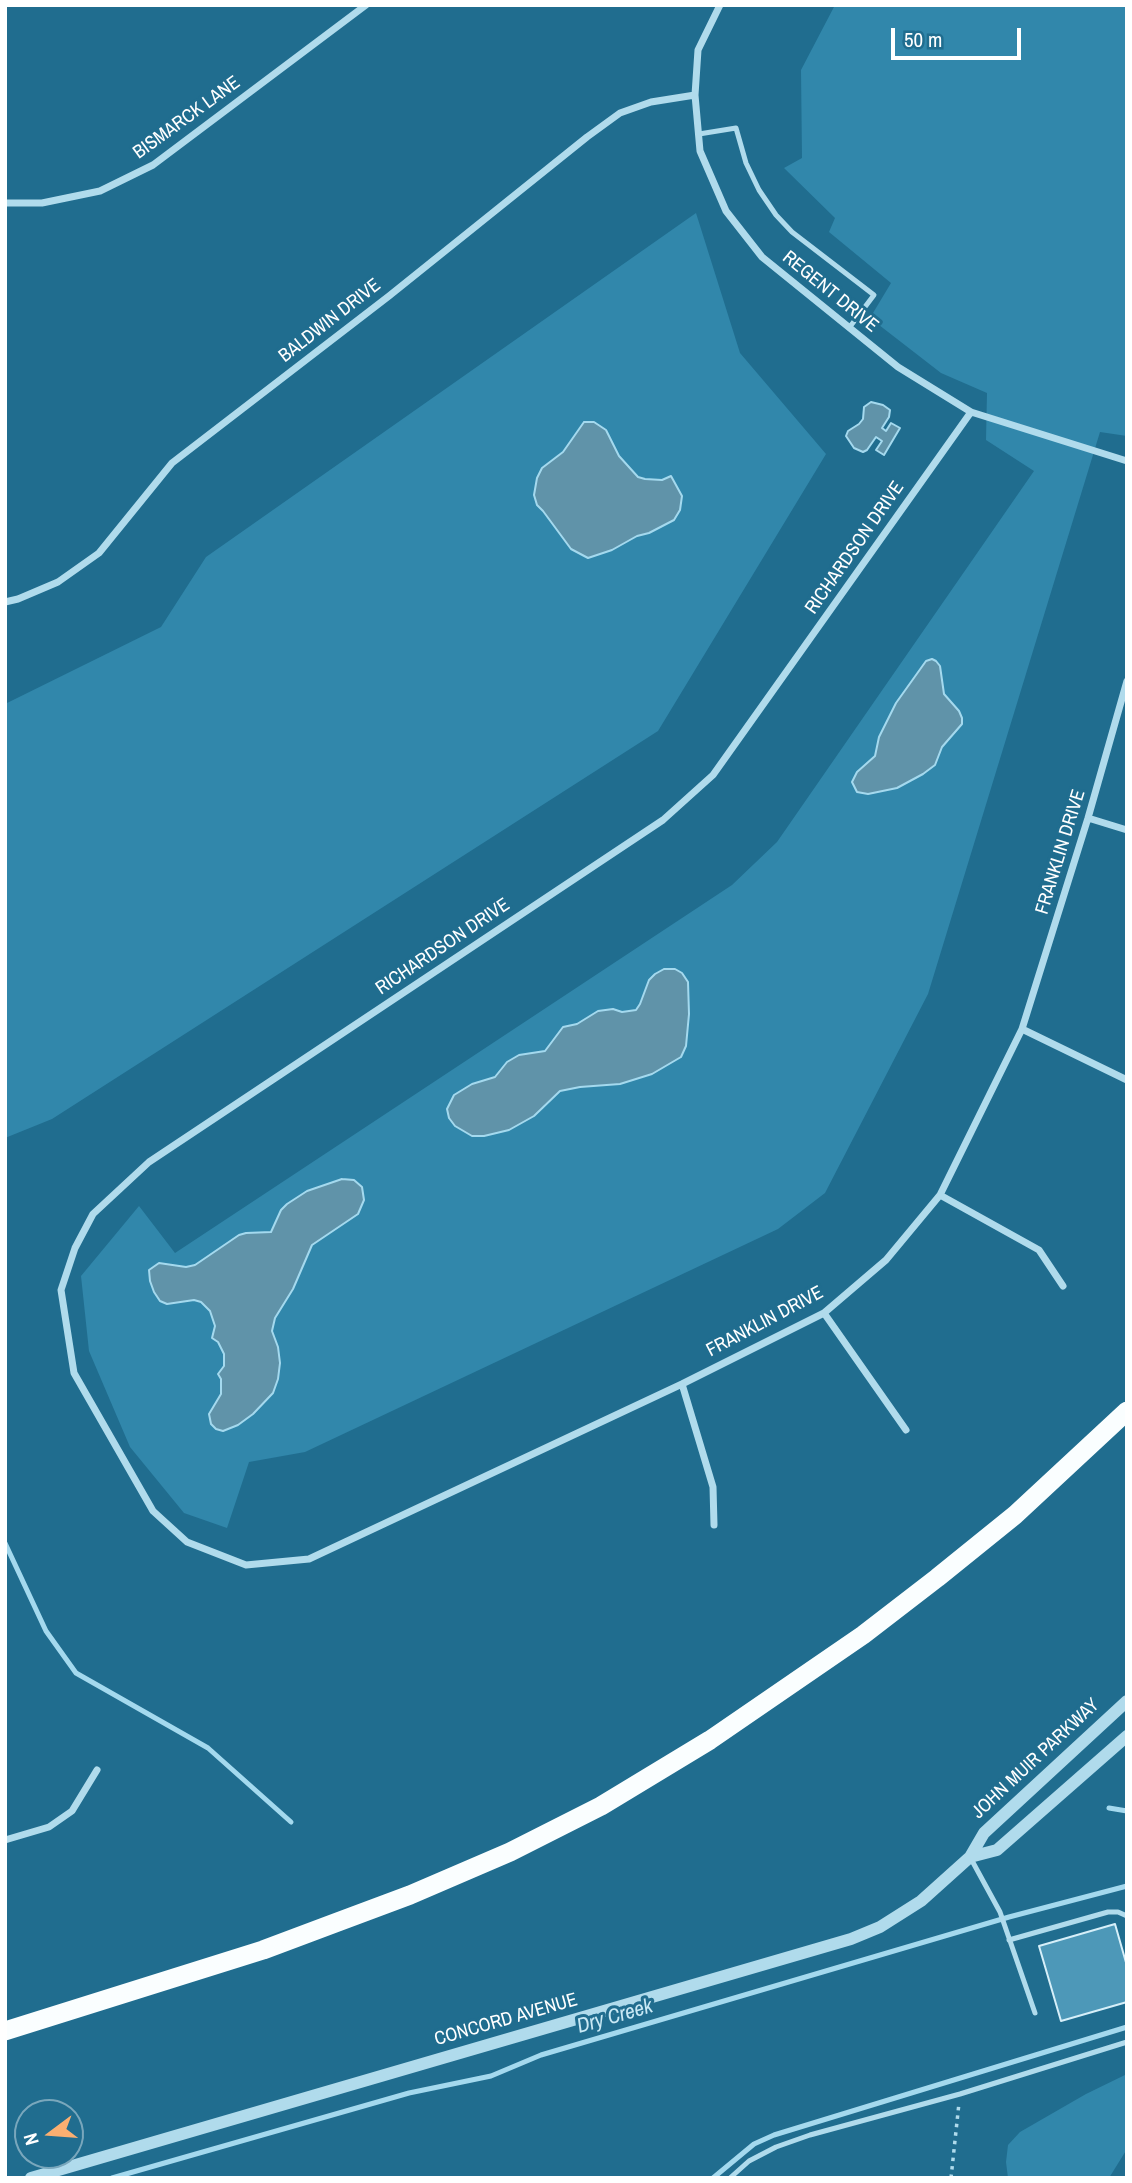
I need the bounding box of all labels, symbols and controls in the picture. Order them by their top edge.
scale bar [894,14,1024,58]
text: 50 m [904,25,942,54]
street label: BISMARCK LANE [129,72,245,164]
street label: REGENT DRIVE [777,246,883,338]
street label: BALDWIN DRIVE [275,274,385,368]
street label: RICHARDSON DRIVE [801,477,909,619]
street label: FRANKLIN DRIVE [1031,787,1091,917]
street label: RICHARDSON DRIVE [372,894,514,1000]
street label: FRANKLIN DRIVE [703,1282,827,1362]
street label: JOHN MUIR PARKWAY [968,1694,1104,1824]
street label: CONCORD AVENUE [432,1989,580,2051]
water label: Dry Creek [574,1994,656,2040]
north arrow [14,2099,84,2169]
text: N [17,2130,45,2148]

